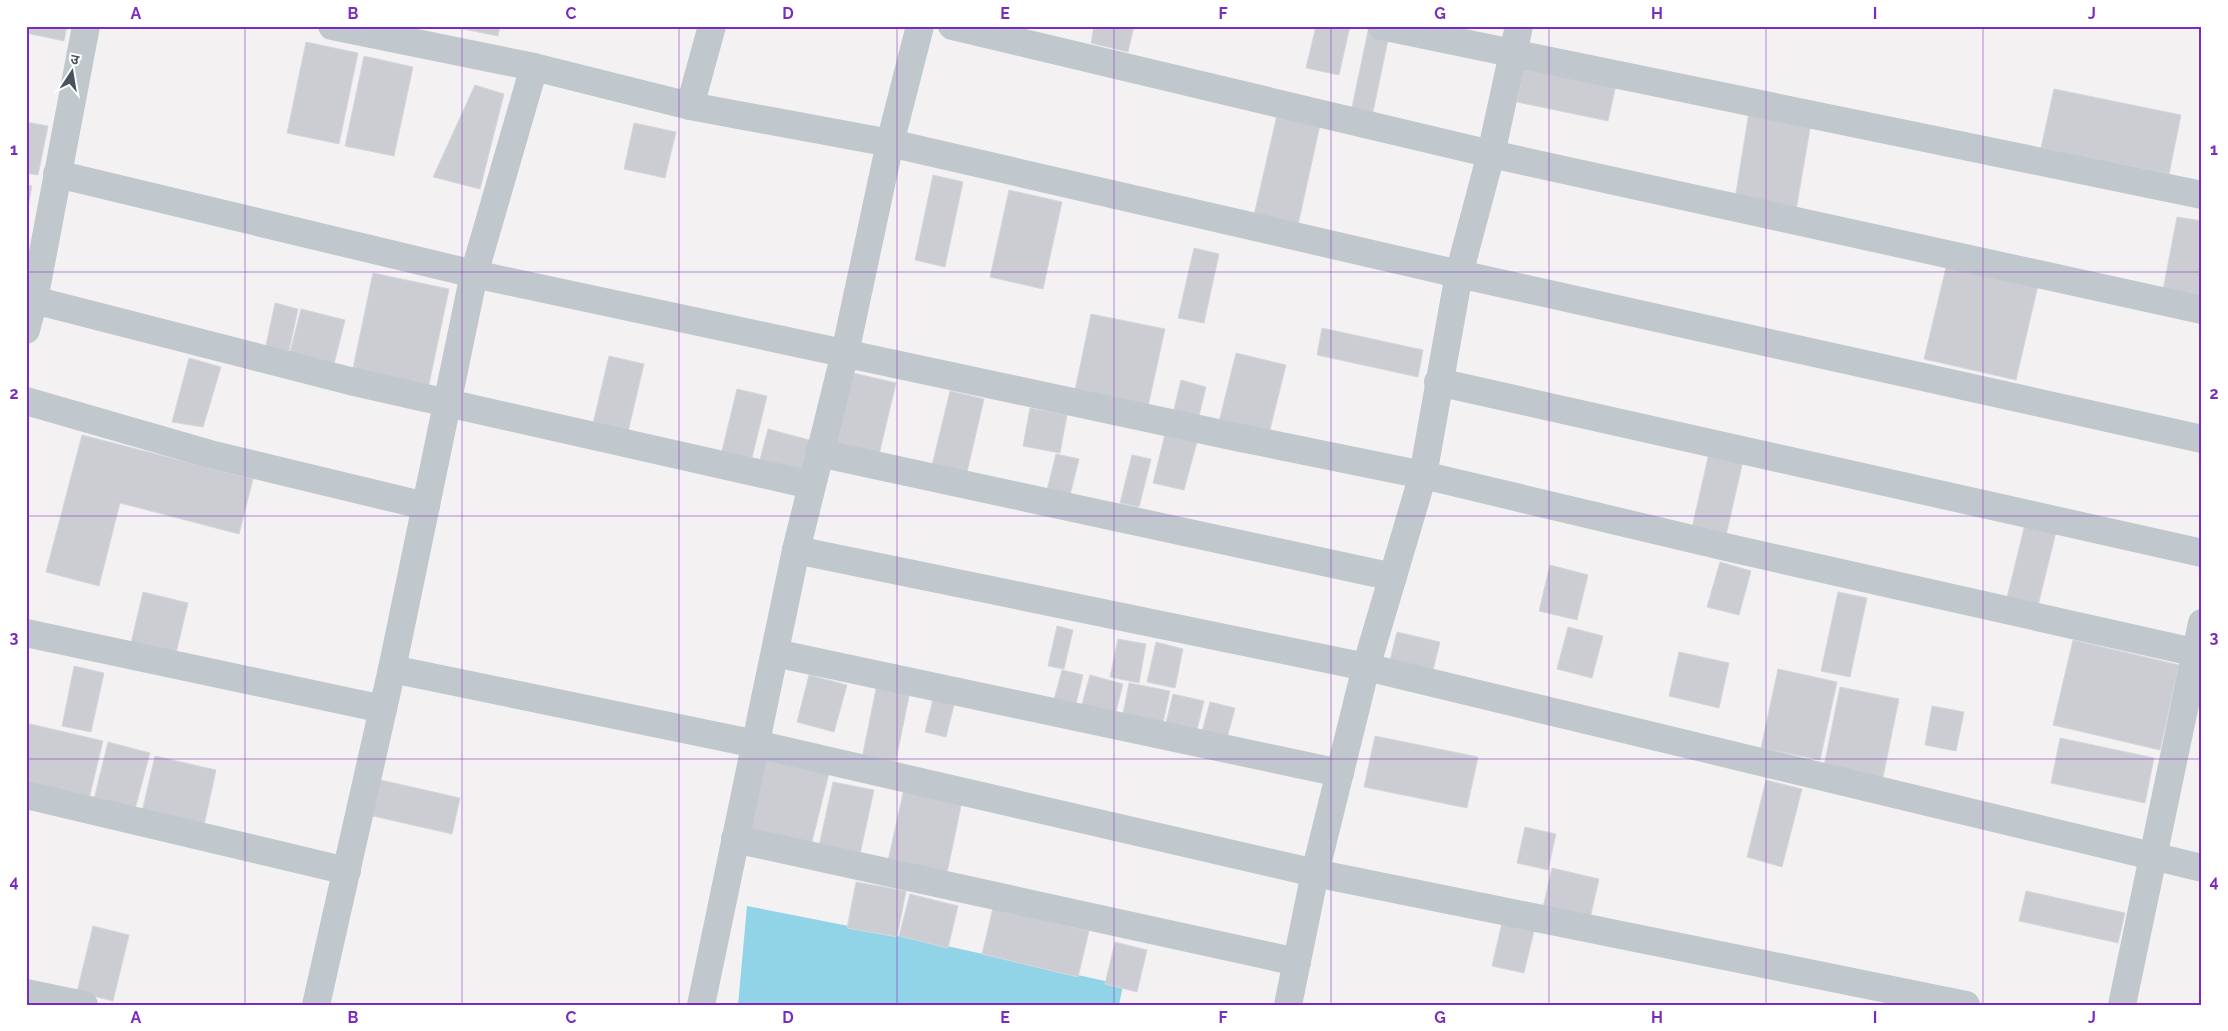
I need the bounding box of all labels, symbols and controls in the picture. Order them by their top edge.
text: A [131,4,142,23]
text: B [348,4,359,23]
text: C [566,4,577,23]
text: D [782,4,794,23]
text: E [1000,4,1010,23]
text: F [1218,4,1228,23]
text: G [1434,4,1446,23]
text: H [1651,4,1663,23]
text: I [1873,4,1877,23]
text: J [2088,4,2096,23]
north arrow [48,48,98,98]
text: उ [69,51,81,68]
text: 1 [10,140,18,159]
text: 1 [2210,140,2218,159]
text: 2 [9,384,19,403]
text: 2 [2209,384,2219,403]
text: 3 [10,628,19,647]
text: 3 [2210,628,2219,647]
text: 4 [9,872,19,891]
text: 4 [2209,872,2219,891]
text: A [131,1008,142,1027]
text: B [348,1008,359,1027]
text: C [566,1008,577,1027]
text: D [782,1008,794,1027]
text: E [1000,1008,1010,1027]
text: F [1218,1008,1228,1027]
text: G [1434,1008,1446,1027]
text: H [1651,1008,1663,1027]
text: I [1873,1008,1877,1027]
text: J [2088,1008,2096,1027]

